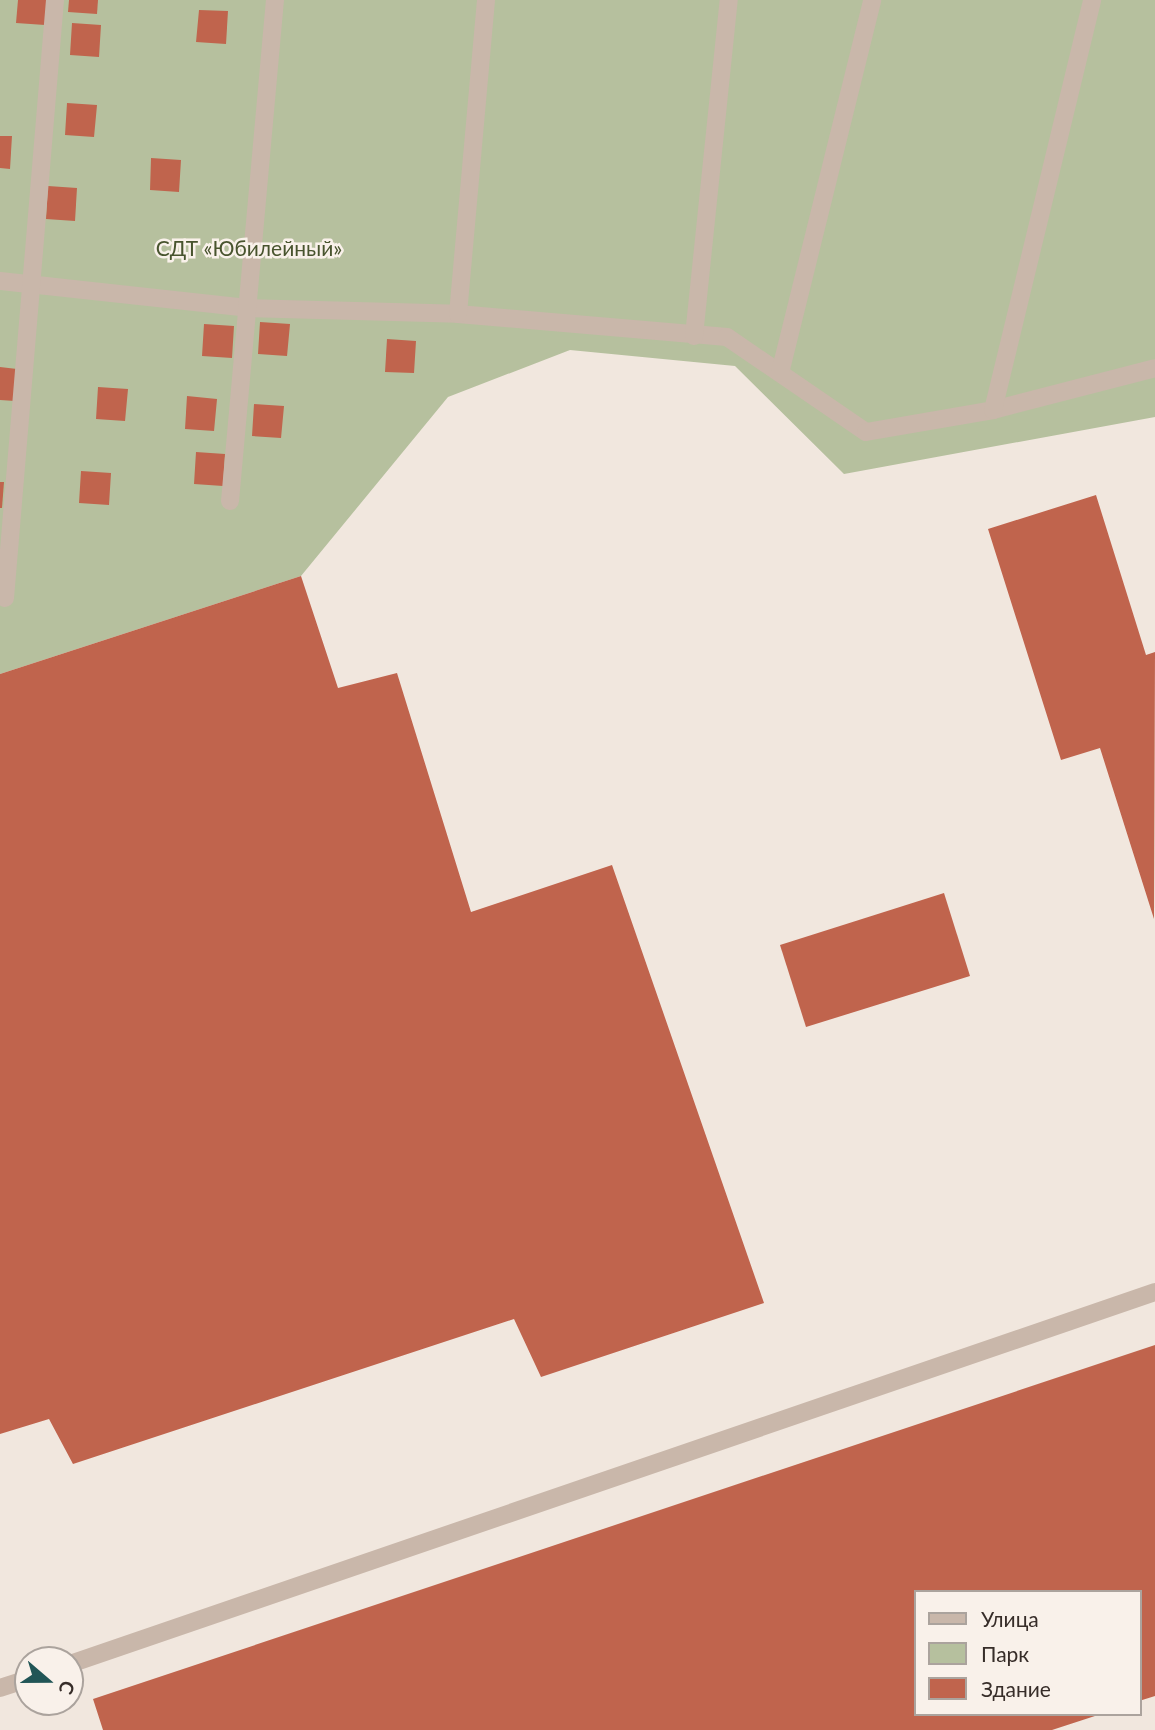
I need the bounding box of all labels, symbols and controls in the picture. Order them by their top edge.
park label: СДТ «Юбилейный» [156,235,342,261]
legend [914,1590,1141,1716]
text: Улица [981,1606,1039,1631]
text: Парк [981,1641,1029,1666]
north arrow [14,1646,84,1716]
text: Здание [981,1676,1051,1701]
text: С [54,1678,80,1698]

